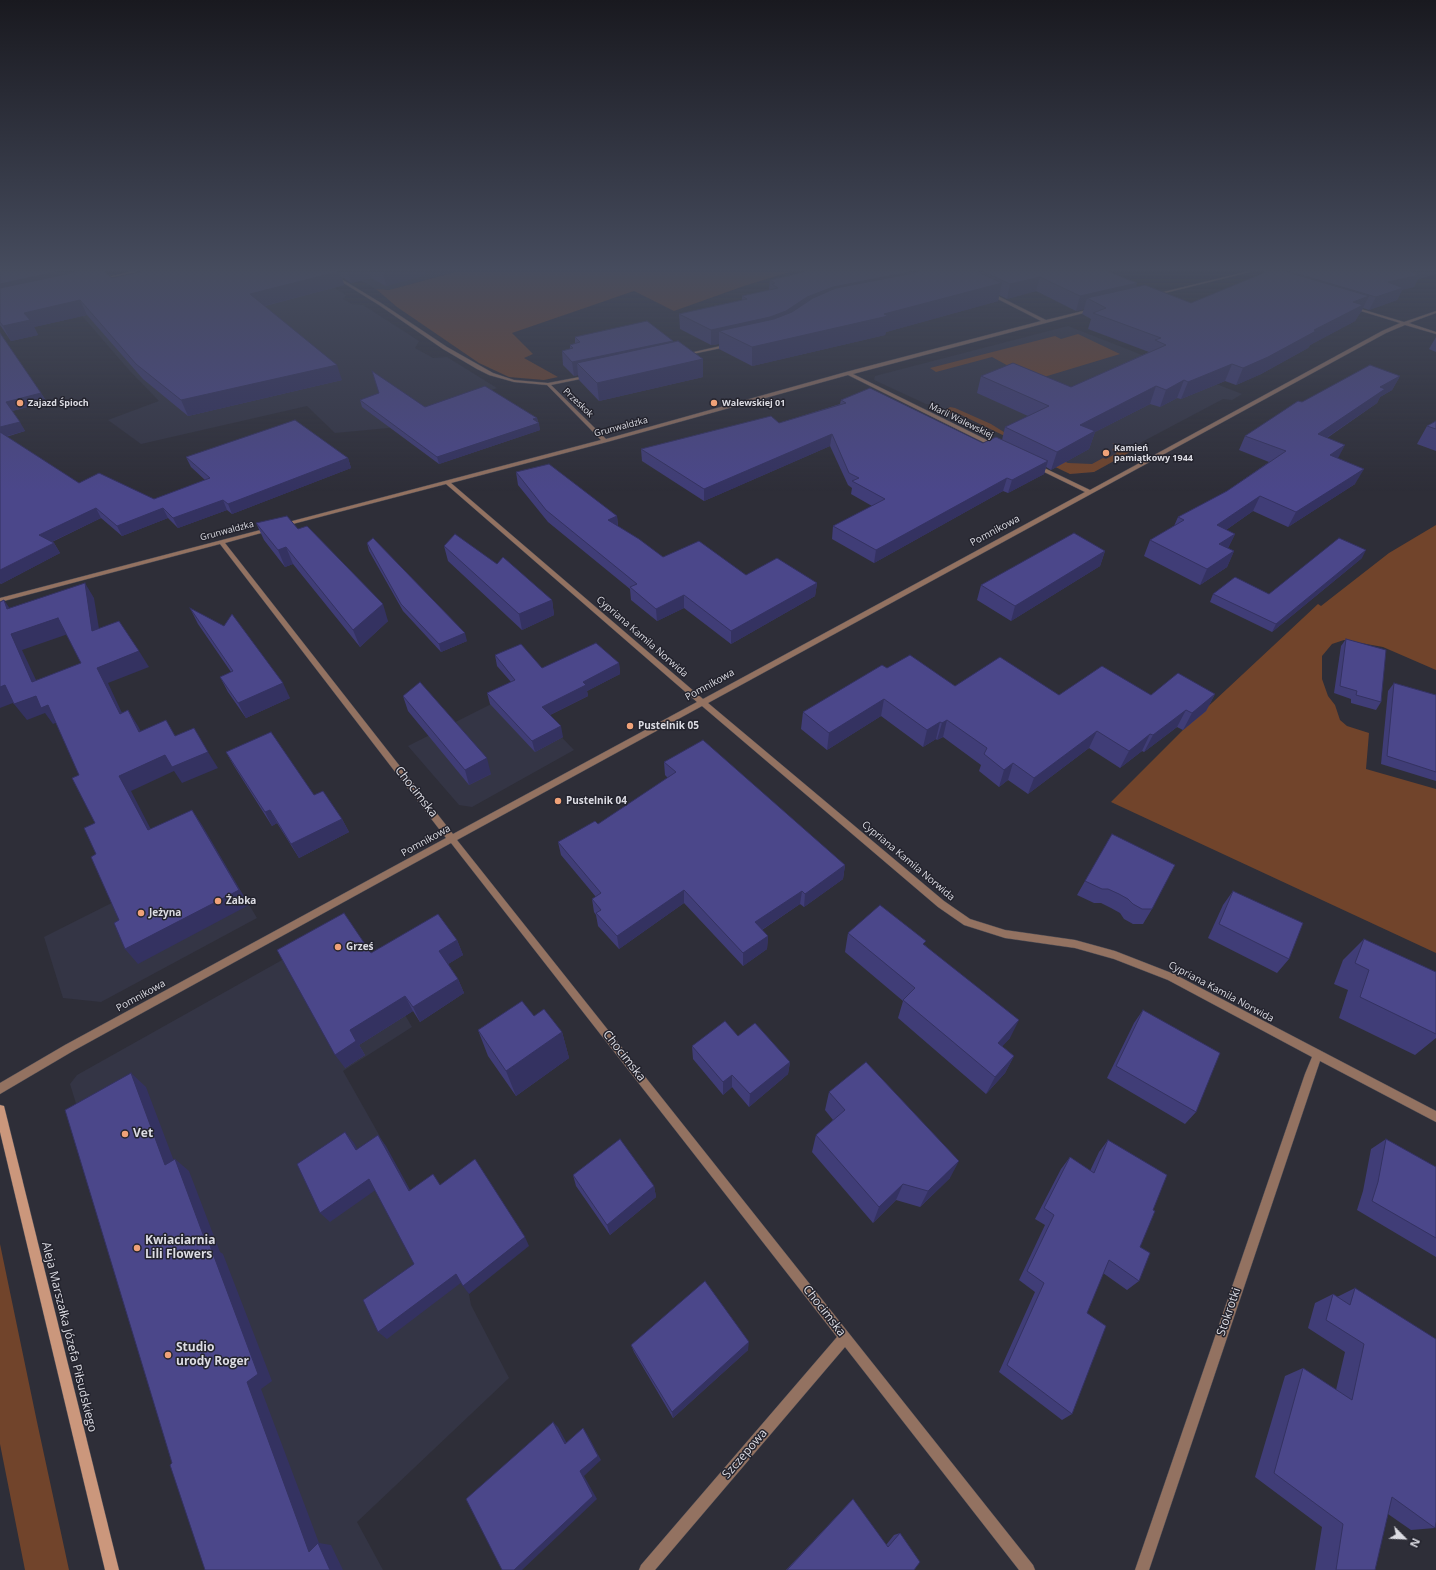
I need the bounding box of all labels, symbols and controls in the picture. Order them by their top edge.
street label: Przeskok [561,386,595,420]
marker: Zajazd Śpioch [15,398,25,408]
place label: Zajazd Śpioch [28,398,89,408]
marker: Walewskiej 01 [709,398,719,408]
place label: Walewskiej 01 [722,398,785,408]
street label: Marii Walewskiej [927,401,995,441]
street label: Grunwaldzka [593,415,649,439]
place label: Kamień pamiątkowy 1944 [1114,443,1193,464]
marker: Kamień pamiątkowy 1944 [1101,448,1111,458]
street label: Pomnikowa [968,513,1022,549]
street label: Grunwaldzka [199,519,255,543]
street label: Cypriana Kamila Norwida [594,594,690,680]
street label: Pomnikowa [683,667,737,703]
place label: Pustelnik 05 [638,720,699,732]
marker: Pustelnik 05 [625,721,635,731]
street label: Chocimska [392,764,440,820]
place label: Pustelnik 04 [566,795,627,807]
marker: Pustelnik 04 [553,796,563,806]
street label: Cypriana Kamila Norwida [859,819,957,903]
street label: Pomnikowa [399,823,453,859]
place label: Żabka [226,895,256,907]
marker: Żabka [213,896,223,906]
place label: Jeżyna [149,907,181,919]
marker: Jeżyna [136,908,146,918]
place label: Grześ [346,941,374,953]
marker: Grześ [333,942,343,952]
street label: Cypriana Kamila Norwida [1166,959,1276,1025]
street label: Pomnikowa [114,978,168,1014]
street label: Chocimska [600,1028,648,1084]
place label: Vet [133,1127,153,1141]
marker: Vet [120,1129,130,1139]
place label: Kwiaciarnia Lili Flowers [145,1234,215,1262]
street label: Aleja Marszałka Józefa Piłsudskiego [38,1240,100,1434]
marker: Kwiaciarnia Lili Flowers [132,1243,142,1253]
street label: Chocimska [800,1283,848,1339]
street label: Stokrotki [1214,1286,1244,1338]
place label: Studio urody Roger [176,1341,249,1369]
marker: Studio urody Roger [163,1350,173,1360]
street label: Szczepowa [720,1426,770,1482]
north arrow [1384,1518,1424,1558]
text: N [1407,1536,1424,1550]

